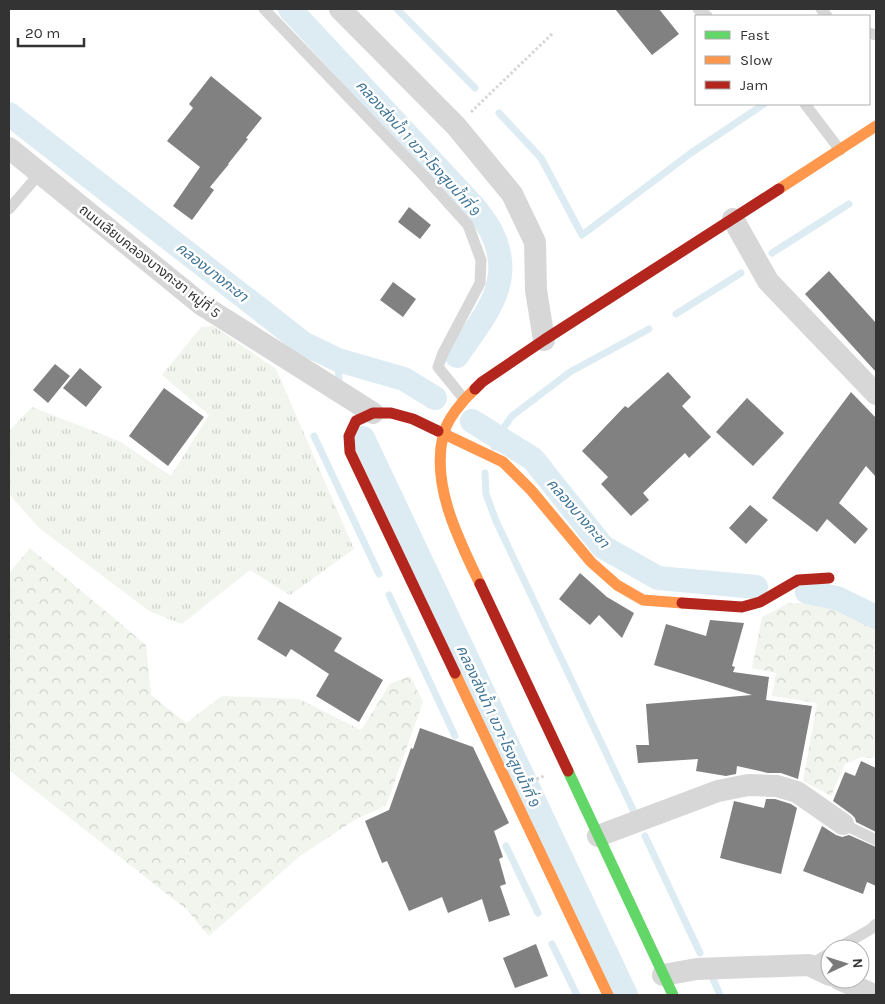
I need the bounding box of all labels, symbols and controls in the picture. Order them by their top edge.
scale bar [18,15,84,47]
legend [695,15,870,105]
text: 20 m [25,24,60,42]
text: Fast [740,26,770,44]
text: Slow [740,51,772,69]
water label: คลองส่งน้ำ 1 ขวา-โรงสูบน้ำที่ 9 [352,75,485,220]
text: Jam [740,76,768,94]
street label: ถนนเลียบคลองบางกะชา หมู่ที่ 5 [76,201,224,321]
water label: คลองบางกะชา [173,238,251,306]
water label: คลองบางกะชา [543,475,614,552]
water label: คลองส่งน้ำ 1 ขวา-โรงสูบน้ำที่ 9 [453,641,545,810]
north arrow [820,939,870,989]
text: N [849,958,866,969]

